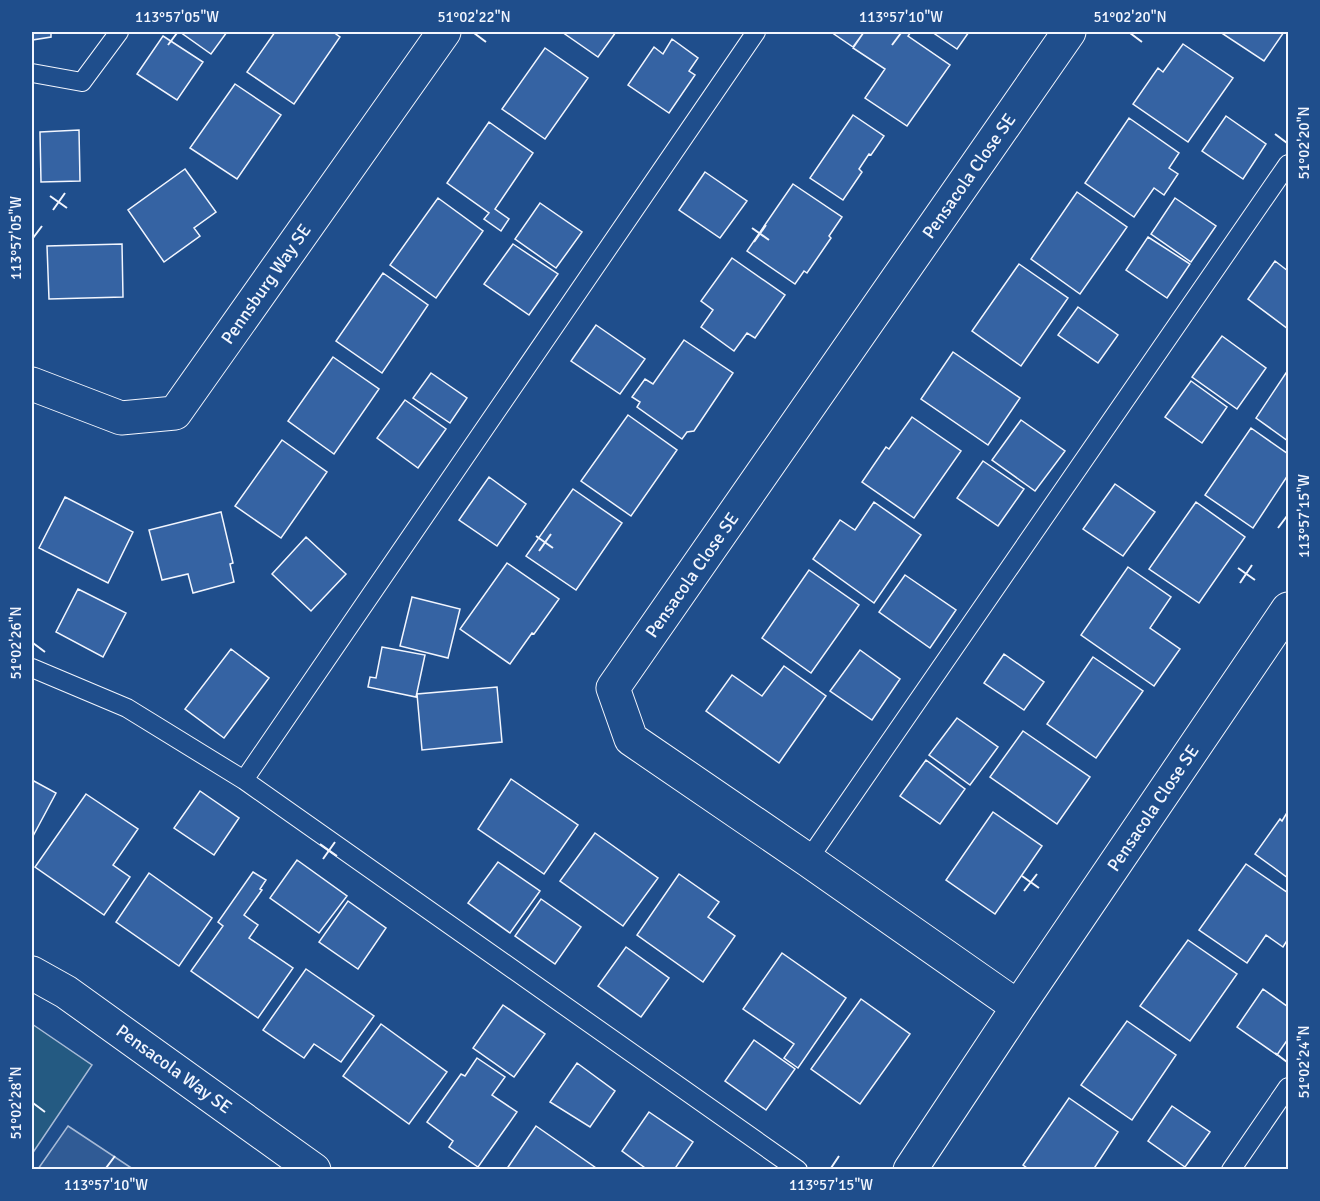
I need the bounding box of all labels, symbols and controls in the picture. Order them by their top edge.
text: 113°57'05"W [135,8,219,26]
text: 51°02'22"N [437,8,511,26]
text: 113°57'10"W [859,8,943,26]
text: 51°02'20"N [1093,8,1167,26]
text: 51°02'20"N [1295,106,1313,180]
street label: Pensacola Close SE [918,109,1020,243]
text: 113°57'05"W [7,196,25,280]
street label: Pennsburg Way SE [216,220,316,348]
text: 113°57'15"W [1295,474,1313,558]
street label: Pensacola Close SE [641,508,743,642]
text: 51°02'26"N [7,606,25,680]
street label: Pensacola Close SE [1103,741,1203,875]
street label: Pensacola Way SE [112,1020,236,1118]
text: 51°02'24"N [1295,1025,1313,1099]
text: 51°02'28"N [7,1066,25,1140]
text: 113°57'10"W [64,1176,148,1194]
text: 113°57'15"W [789,1176,873,1194]

